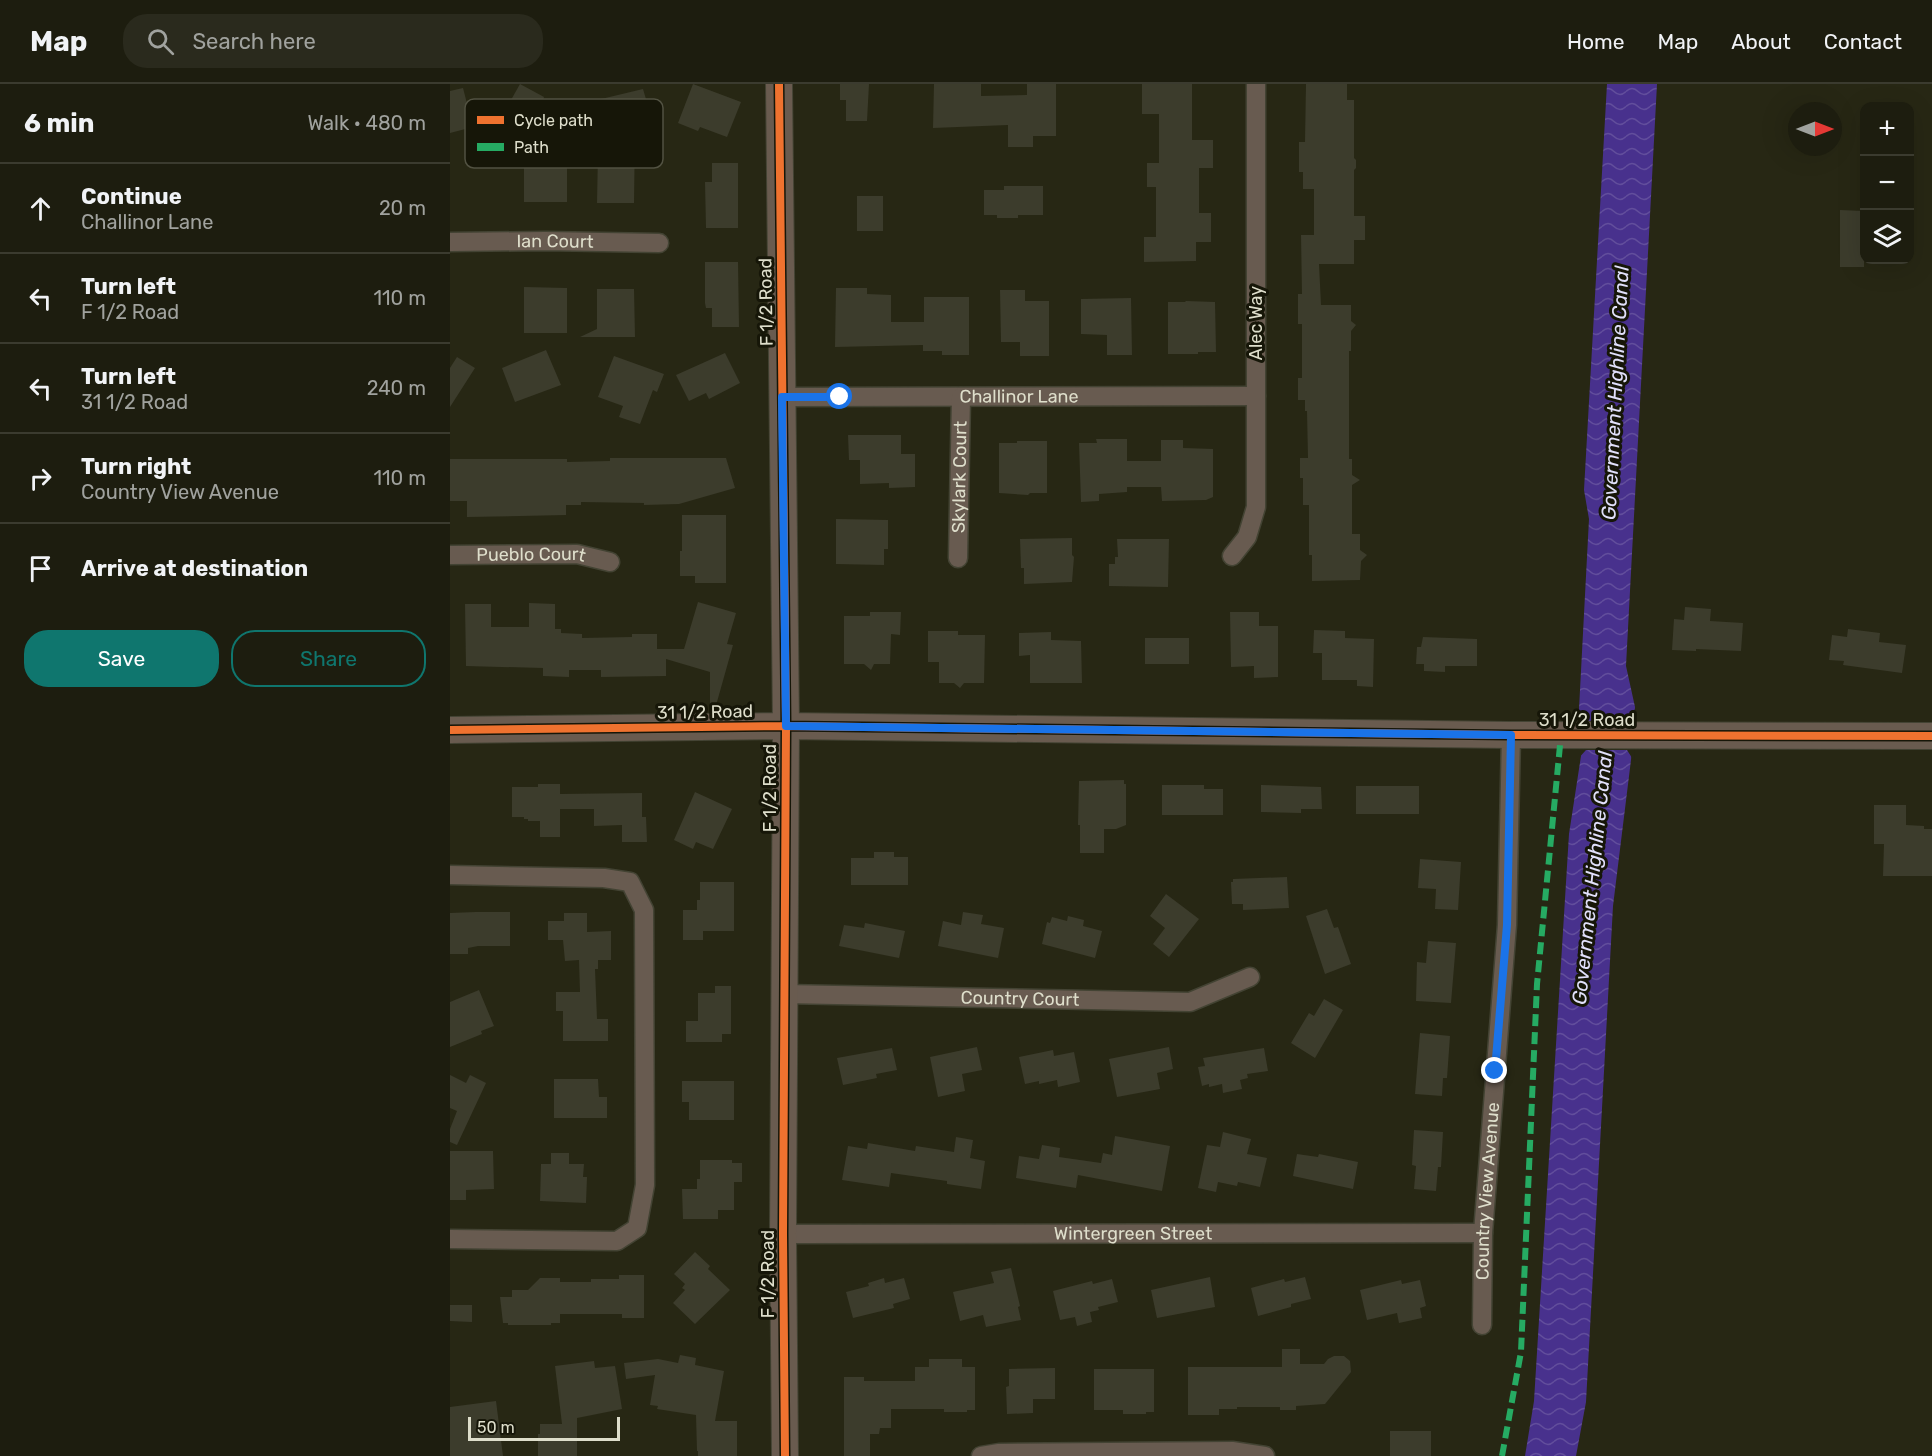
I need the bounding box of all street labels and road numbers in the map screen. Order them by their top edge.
street label: Ian Court [516,230,594,253]
street label: F 1/2 Road [754,258,778,346]
street label: Alec Way [1245,286,1267,360]
street label: Challinor Lane [959,385,1079,408]
street label: Skylark Court [947,421,972,533]
street label: Pueblo Court [476,543,588,567]
street label: 31 1/2 Road [657,700,753,724]
street label: 31 1/2 Road [1539,709,1635,731]
street label: F 1/2 Road [759,744,781,832]
street label: Country Court [960,986,1080,1011]
street label: Country View Avenue [1471,1101,1504,1280]
street label: Wintergreen Street [1054,1222,1212,1245]
street label: F 1/2 Road [757,1230,779,1318]

